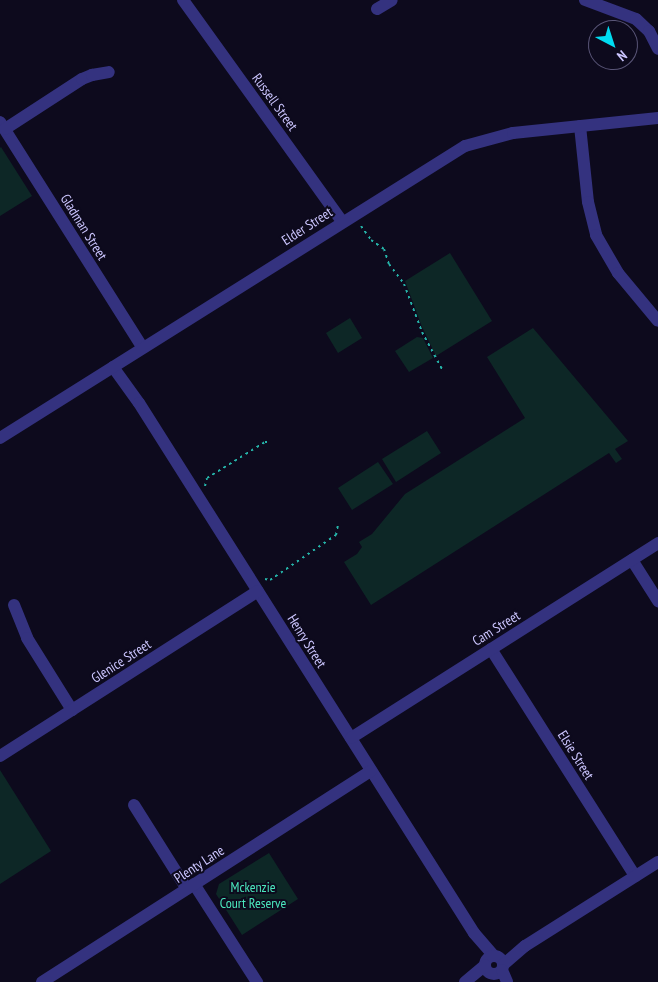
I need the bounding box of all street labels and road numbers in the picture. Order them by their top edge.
street label: Russell Street [249,70,301,134]
street label: Gladman Street [57,191,111,263]
street label: Elder Street [279,203,335,249]
street label: Cam Street [469,607,523,649]
street label: Henry Street [284,611,330,671]
street label: Glenice Street [88,636,154,686]
street label: Elsie Street [554,727,598,783]
street label: Plenty Lane [171,842,227,886]

